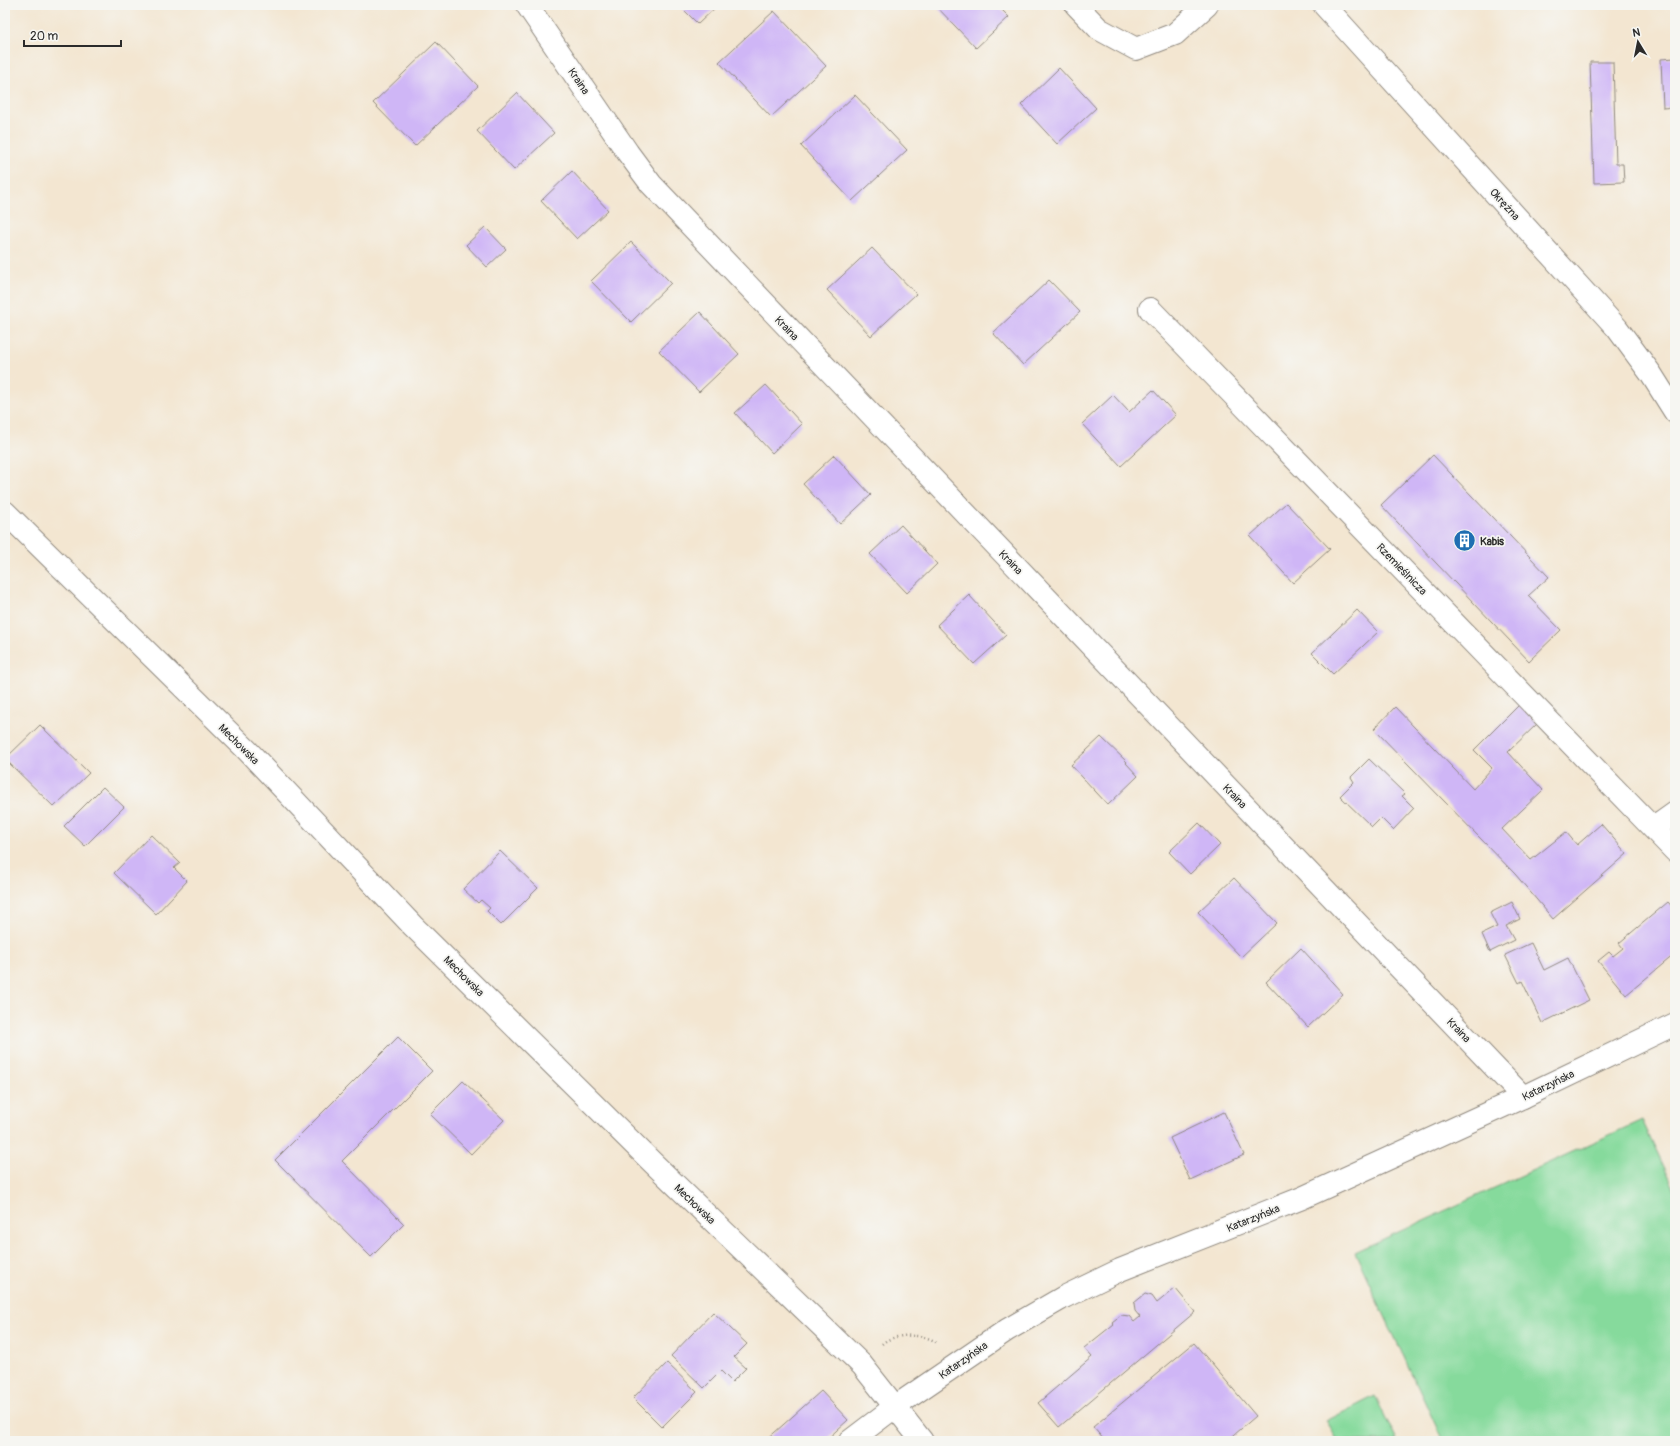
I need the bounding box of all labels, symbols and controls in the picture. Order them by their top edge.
scale bar [24,22,121,48]
north arrow [1618,22,1658,62]
text: N [1632,25,1642,40]
text: 20 m [30,29,59,44]
street label: Kraina [565,66,592,97]
street label: Okrężna [1487,186,1522,223]
street label: Kraina [772,313,801,343]
building icon: Kabis [1452,528,1478,554]
place label: Kabis [1480,535,1504,548]
street label: Rzemieślnicza [1374,541,1429,598]
street label: Kraina [996,547,1025,577]
street label: Mechowska [216,721,262,767]
street label: Kraina [1220,781,1249,811]
street label: Mechowska [441,953,487,999]
street label: Kraina [1444,1015,1473,1045]
street label: Katarzyńska [1520,1067,1576,1104]
street label: Mechowska [671,1182,718,1227]
street label: Katarzyńska [1225,1202,1282,1235]
street label: Katarzyńska [937,1339,990,1382]

